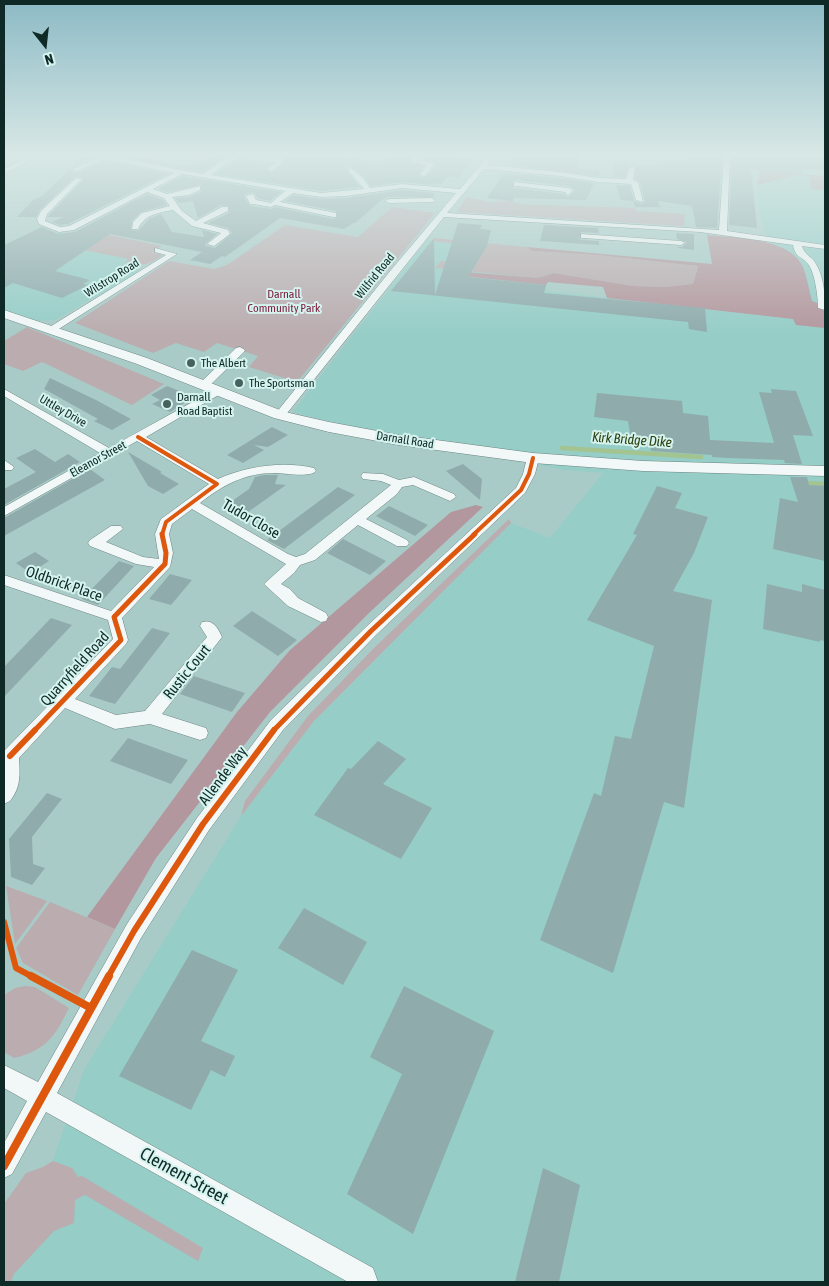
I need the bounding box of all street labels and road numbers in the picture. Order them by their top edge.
street label: Wilfrid Road [352,250,398,302]
street label: Wilstrop Road [82,256,142,300]
street label: Uttley Drive [37,392,89,430]
street label: Darnall Road [375,428,435,452]
street label: Eleanor Street [67,438,129,480]
street label: Tudor Close [219,495,283,543]
street label: Oldbrick Place [23,563,105,605]
street label: Quarryfield Road [37,628,113,710]
street label: Rustic Court [160,641,214,703]
street label: Allende Way [195,743,251,809]
street label: Clement Street [136,1143,232,1209]

